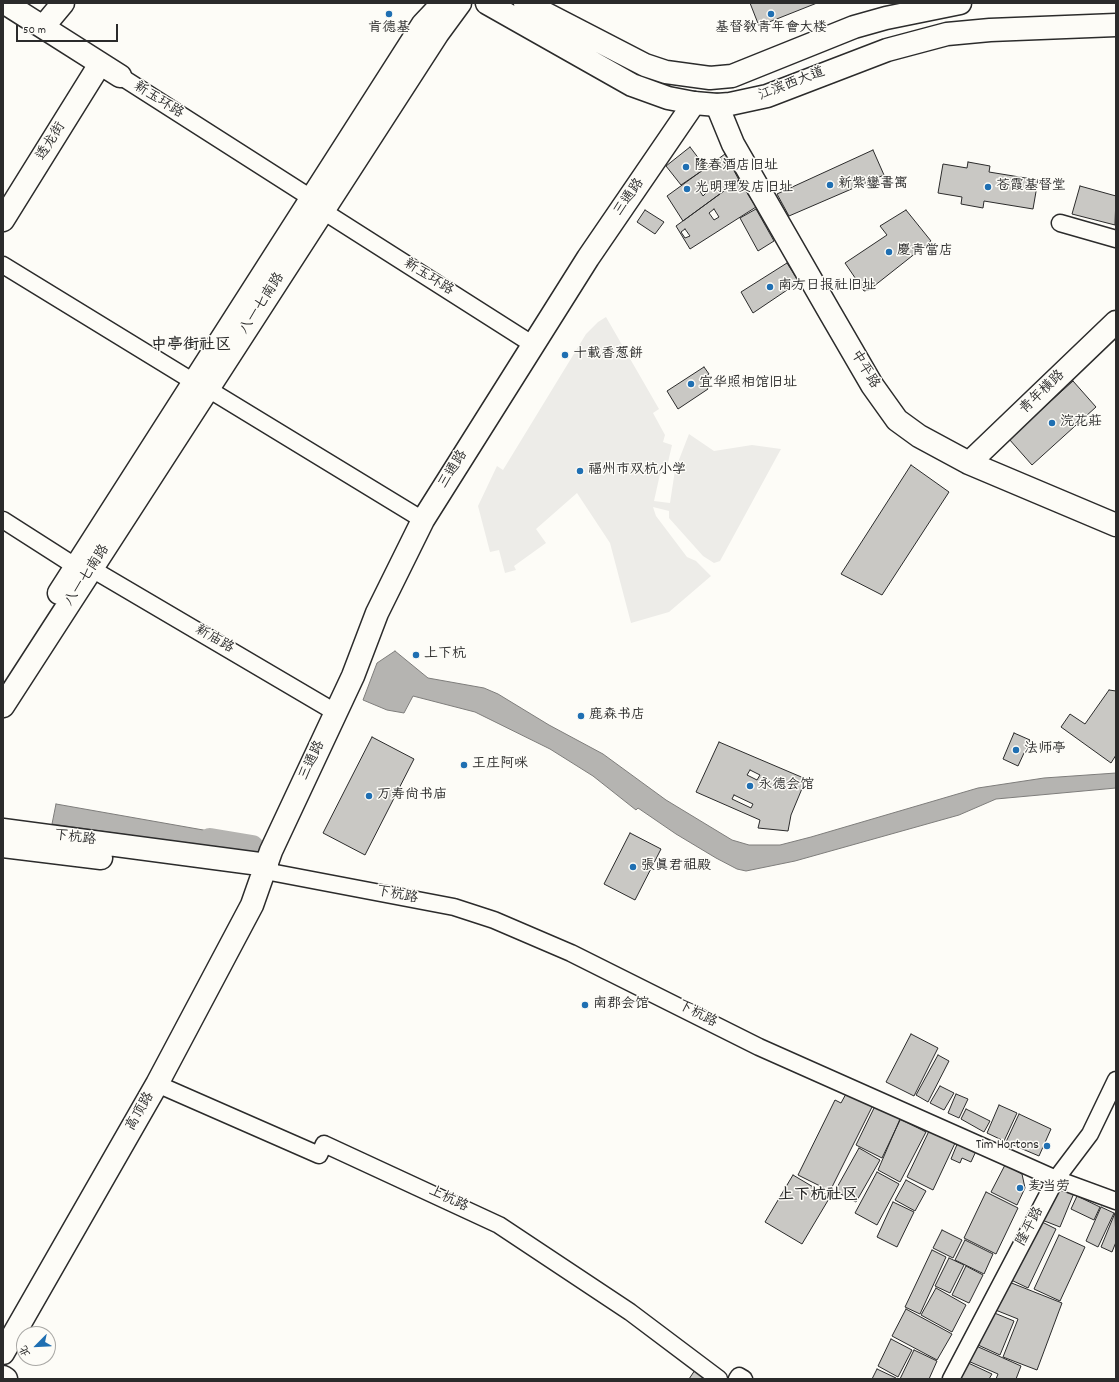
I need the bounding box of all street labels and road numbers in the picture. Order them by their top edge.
street label: 江滨西大道 [756,65,828,105]
street label: 新玉环路 [130,79,186,123]
street label: 透龙街 [34,120,70,164]
street label: 三通路 [611,176,649,220]
street label: 新玉环路 [400,256,456,300]
street label: 八一七南路 [237,270,289,338]
street label: 中平路 [846,348,882,392]
street label: 青年横路 [1017,368,1069,418]
street label: 三通路 [436,448,472,492]
street label: 八一七南路 [62,542,114,610]
street label: 新庙路 [192,622,236,658]
street label: 三通路 [297,738,329,784]
street label: 下杭路 [53,828,97,850]
street label: 下杭路 [375,884,419,908]
street label: 下杭路 [674,998,720,1032]
street label: 高顶路 [123,1090,159,1134]
street label: 上杭路 [425,1184,471,1216]
street label: 隆平路 [1014,1205,1048,1249]

